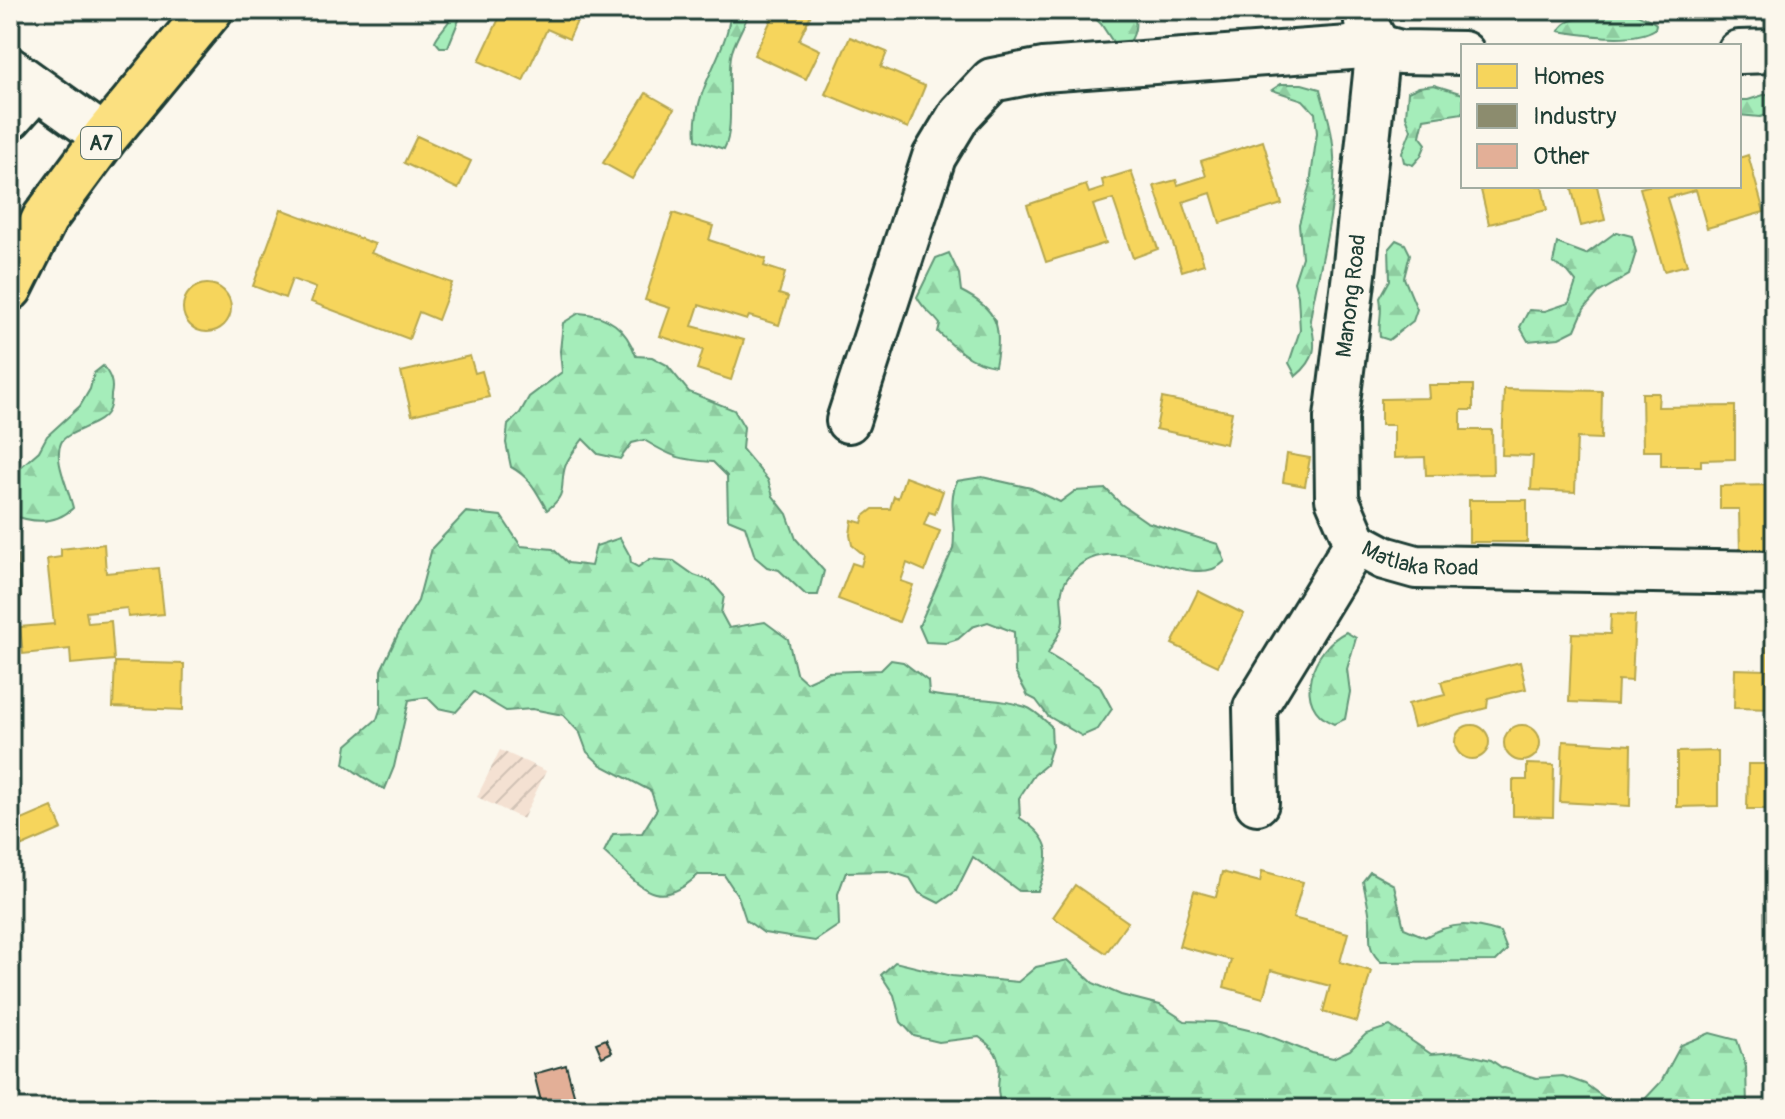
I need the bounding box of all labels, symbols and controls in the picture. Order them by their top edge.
legend [1461,44,1741,188]
text: Homes [1533,62,1605,91]
text: Industry [1533,102,1616,131]
road number: A7 [81,127,121,159]
text: Other [1533,142,1590,171]
street label: Manong Road [1330,233,1372,359]
street label: Matlaka Road [1357,535,1479,582]

